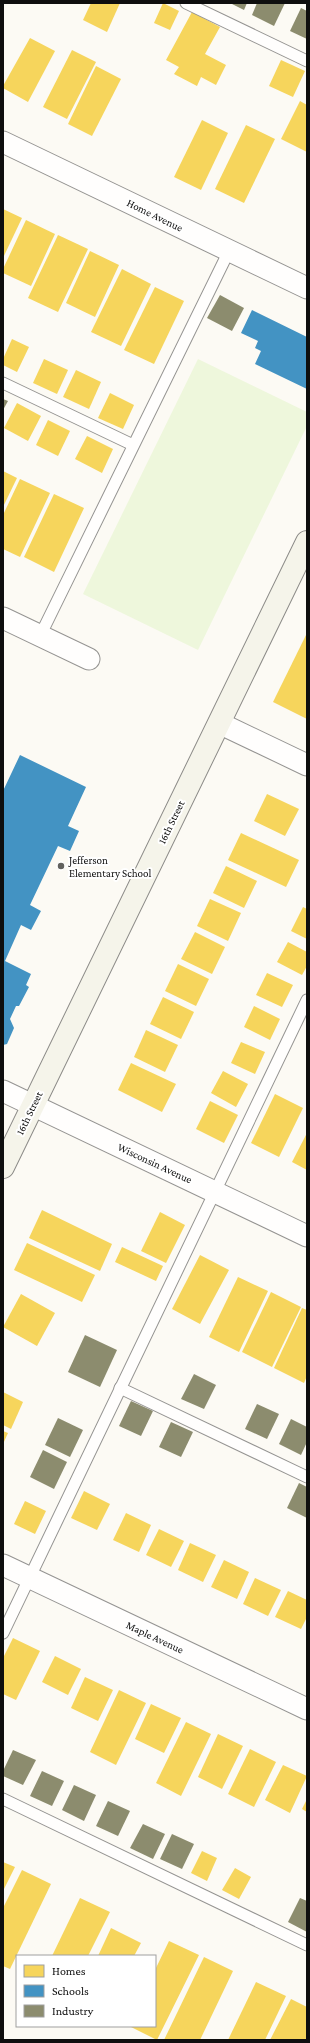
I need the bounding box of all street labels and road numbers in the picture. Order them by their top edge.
street label: Home Avenue [125,196,185,234]
street label: 16th Street [155,798,187,846]
street label: 16th Street [13,1089,45,1137]
street label: Wisconsin Avenue [116,1141,194,1186]
street label: Maple Avenue [124,1618,186,1657]

